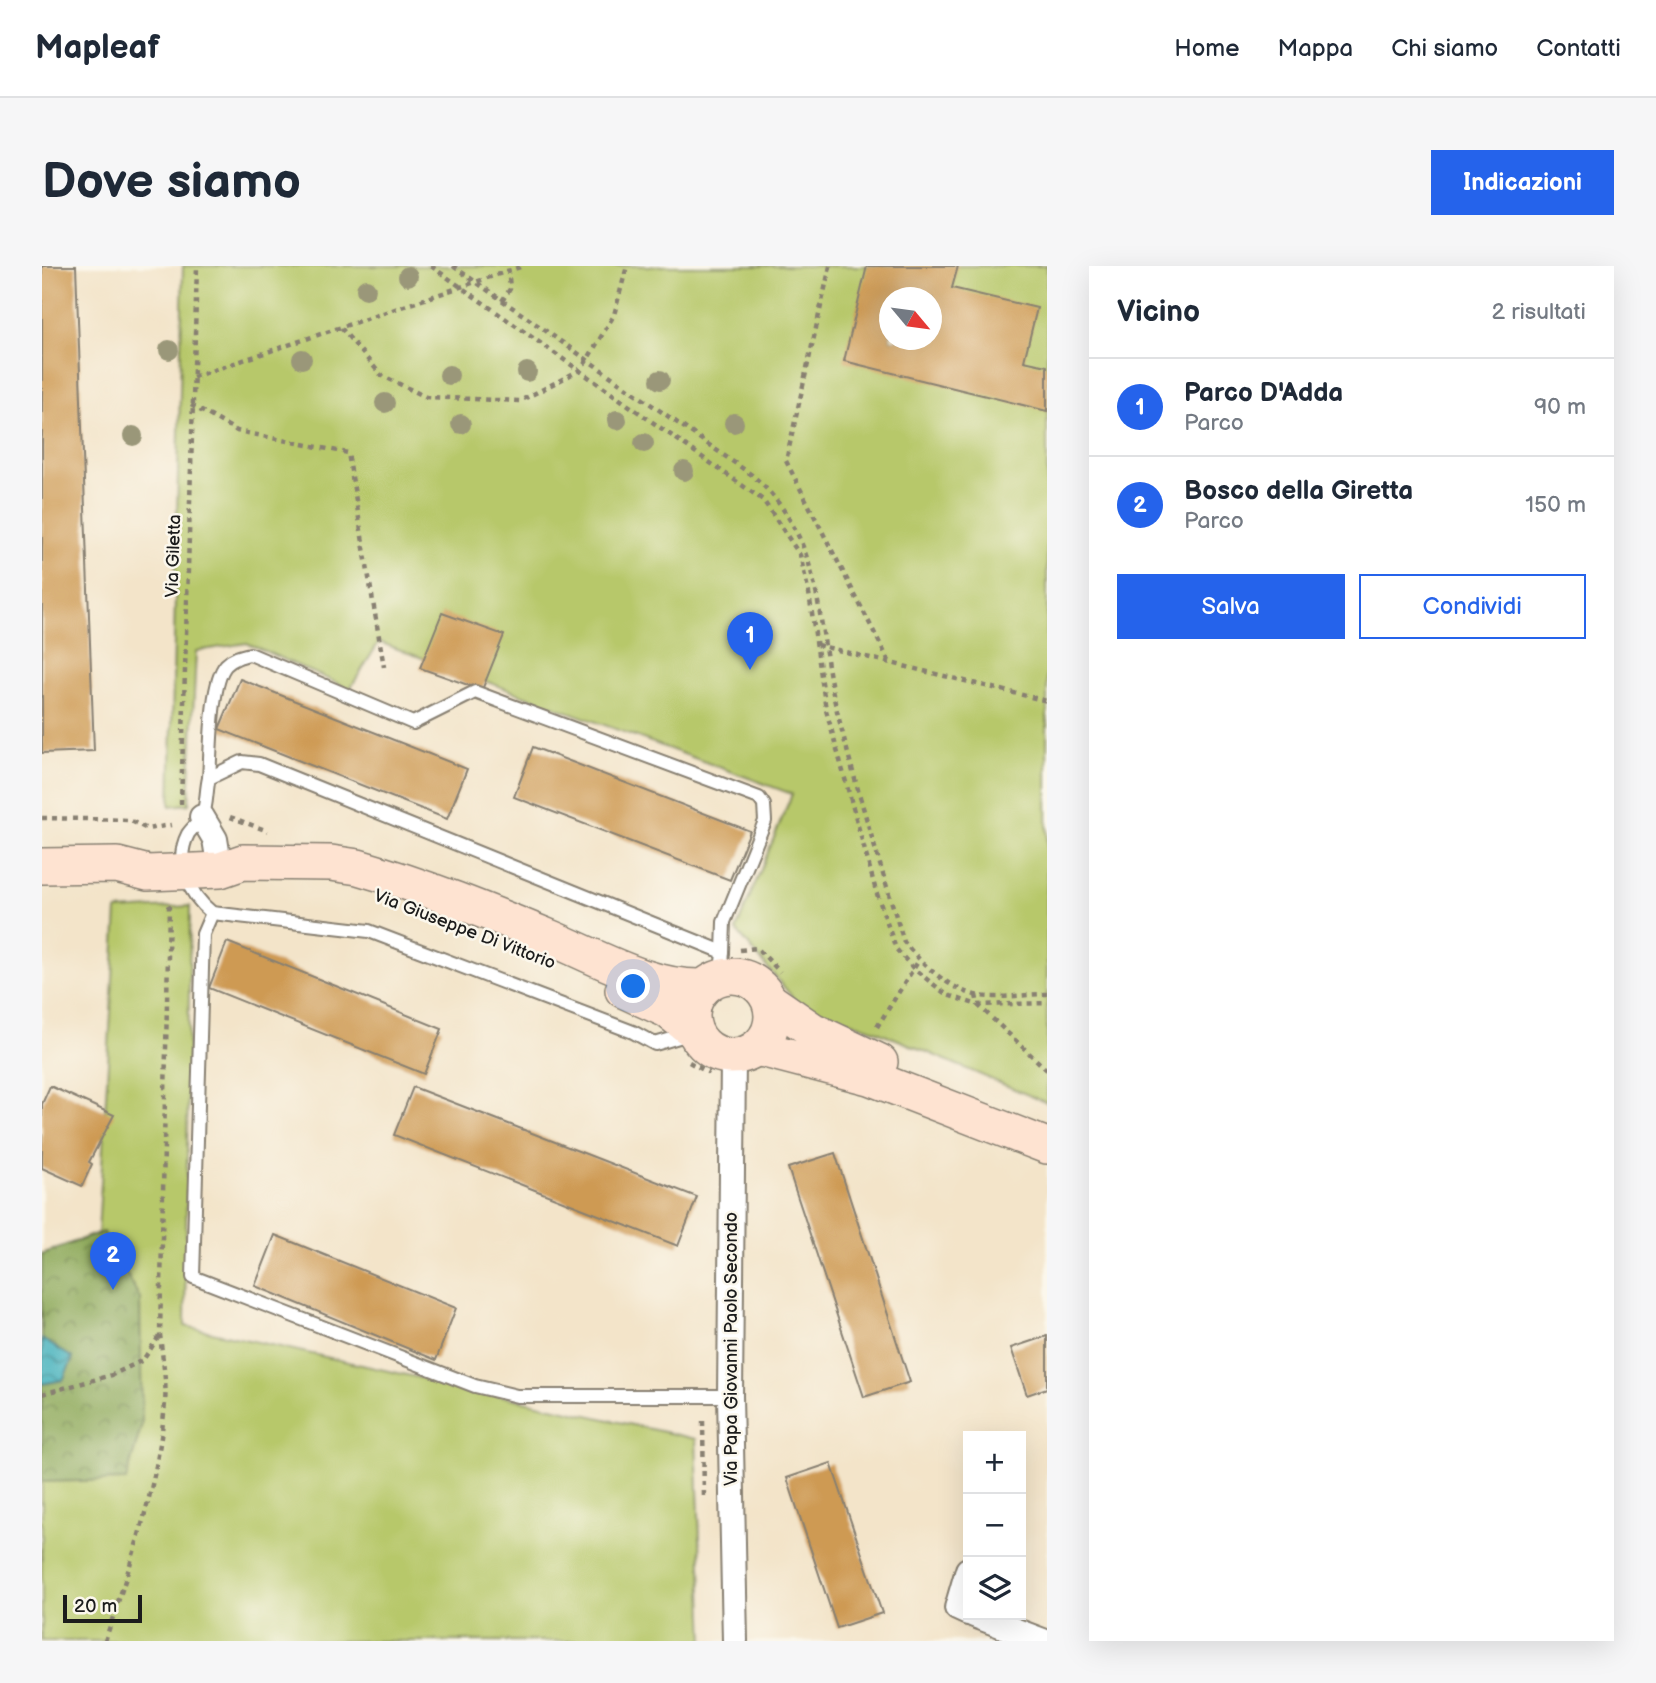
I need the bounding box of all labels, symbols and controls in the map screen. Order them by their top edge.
text: Mapleaf [35,28,160,68]
text: Home [1174,34,1239,63]
text: Mappa [1277,34,1353,63]
text: Chi siamo [1391,34,1498,63]
text: Contatti [1536,34,1621,63]
button: Indicazioni [1431,150,1614,215]
text: Dove siamo [42,153,301,212]
north arrow [879,287,942,350]
text: Vicino [1117,294,1200,330]
text: 2 risultati [1491,298,1586,326]
text: Parco D'Adda [1184,378,1343,409]
text: 1 [1135,393,1145,421]
text: 90 m [1534,393,1586,421]
text: Parco [1184,409,1244,437]
text: Bosco della Giretta [1184,476,1413,507]
text: 2 [1133,491,1147,519]
text: 150 m [1525,491,1586,519]
text: Parco [1184,507,1244,535]
street label: Via Giletta [162,514,185,598]
button: Salva [1117,574,1345,639]
button: Condividi [1359,574,1586,639]
pin: 1 [727,612,773,670]
street label: Via Giuseppe Di Vittorio [371,885,559,974]
your location [616,969,650,1003]
street label: Via Papa Giovanni Paolo Secondo [721,1212,742,1486]
pin: 2 [90,1232,136,1290]
map controls [963,1431,1026,1620]
button: + [963,1431,1026,1494]
button: − [963,1494,1026,1557]
button: layers [963,1557,1026,1620]
scale bar [63,1592,142,1624]
text: 20 m [74,1595,117,1618]

